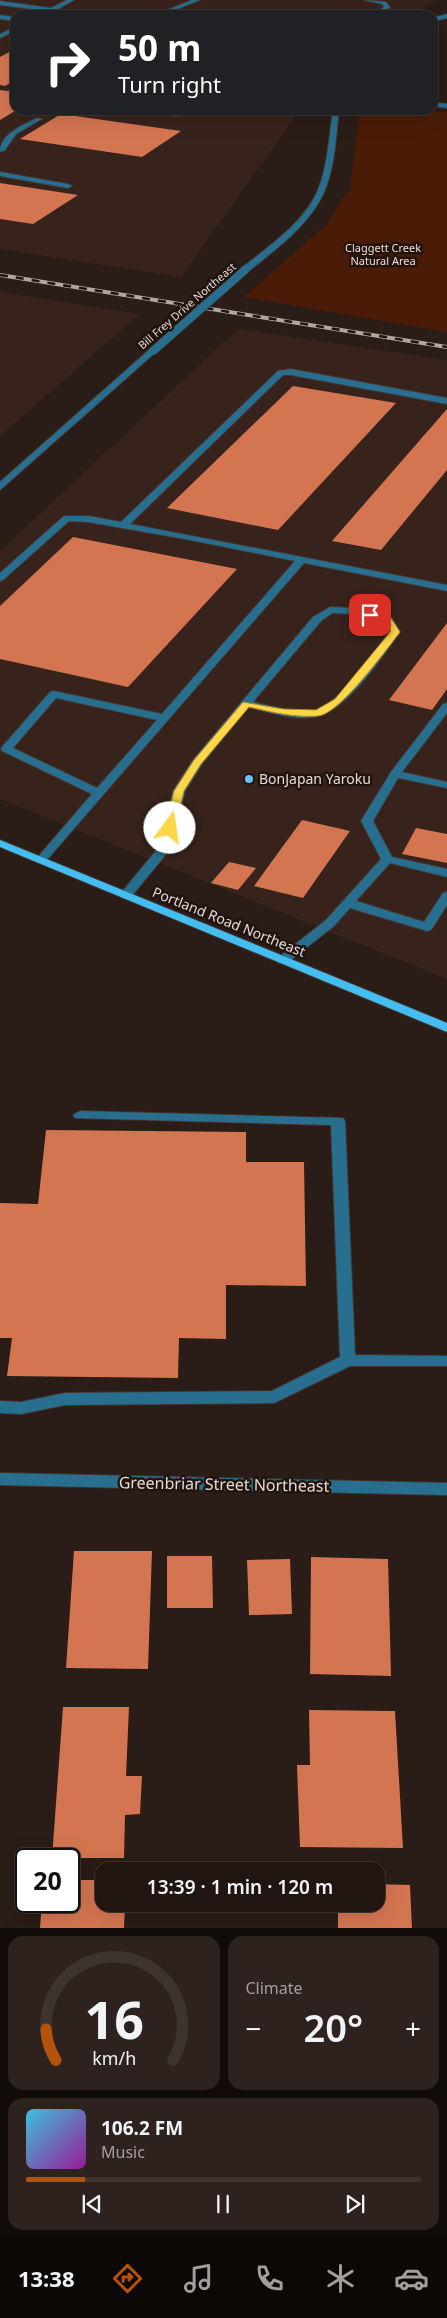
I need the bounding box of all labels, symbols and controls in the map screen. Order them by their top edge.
text: 50 m [118,24,201,71]
icon: right [35,30,100,95]
text: Turn right [118,69,221,99]
park label: Claggett Creek Natural Area [345,240,421,268]
street label: Bill Frey Drive Northeast [135,259,239,352]
pin [349,594,391,636]
icon: arrive [356,601,384,629]
place label: BonJapan Yaroku [259,769,371,788]
marker: BonJapan Yaroku [243,773,255,785]
position arrow [143,801,195,853]
street label: Portland Road Northeast [150,882,309,961]
street label: Greenbriar Street Northeast [119,1471,330,1497]
speed limit sign: 20 [15,1848,80,1913]
text: 13:39 · 1 min · 120 m [147,1874,333,1900]
text: Climate [246,1977,303,1999]
text: 16 [84,1983,144,2054]
text: 20° [303,2001,363,2053]
text: − [246,2009,262,2047]
text: + [405,2009,421,2047]
text: km/h [92,2046,136,2070]
text: 106.2 FM [101,2115,183,2141]
text: Music [101,2141,145,2163]
icon: previous [78,2190,106,2218]
icon: pause [209,2190,237,2218]
icon: next [341,2190,369,2218]
icon: directions [110,2261,145,2296]
icon: music [181,2261,216,2296]
icon: phone [252,2261,287,2296]
icon: climate [323,2261,358,2296]
icon: car [394,2261,429,2296]
text: 13:38 [18,2263,74,2293]

